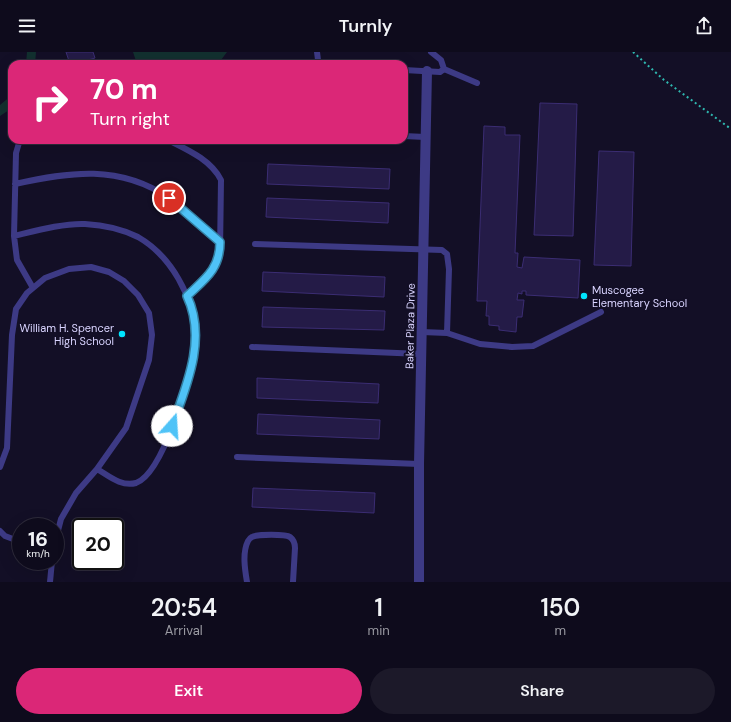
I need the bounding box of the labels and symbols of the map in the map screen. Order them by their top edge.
pin [152,181,186,215]
street label: Baker Plaza Drive [402,283,418,369]
place label: Muscogee Elementary School [592,283,687,310]
marker: Muscogee Elementary School [579,291,589,301]
place label: William H. Spencer High School [19,321,114,348]
marker: William H. Spencer High School [117,329,127,339]
position arrow [151,405,193,447]
speed limit sign: 20 [72,518,124,570]

